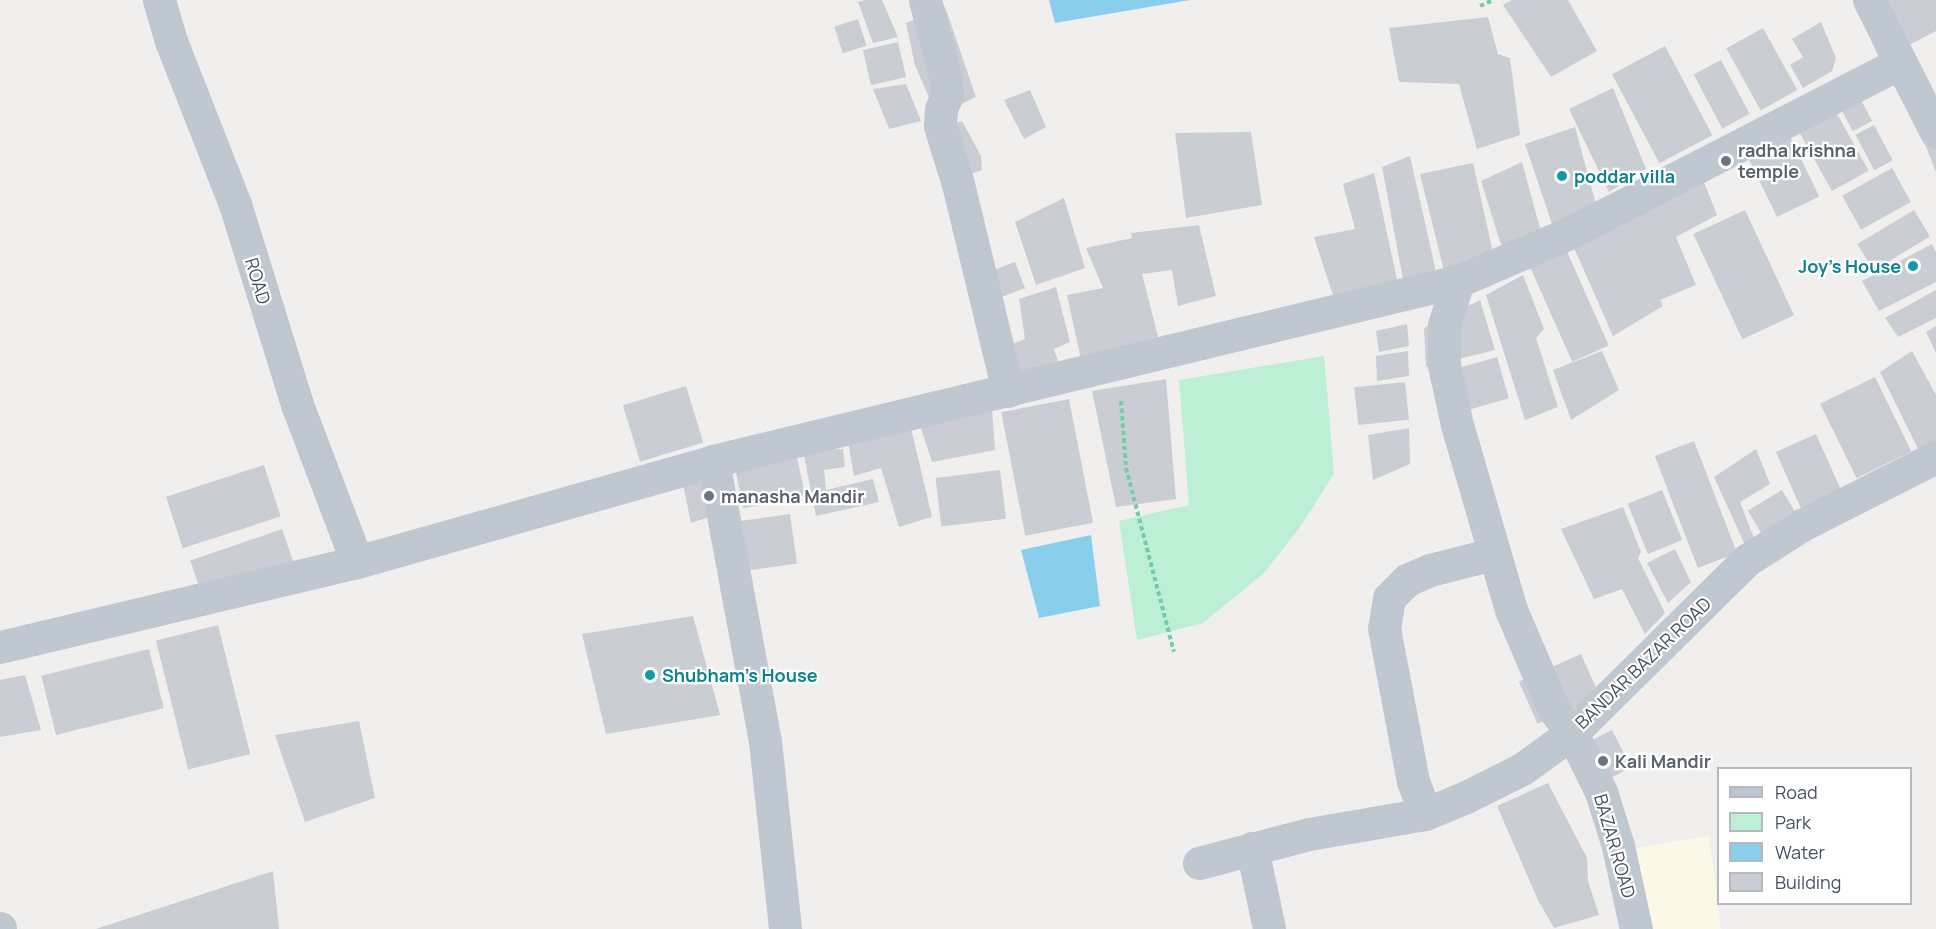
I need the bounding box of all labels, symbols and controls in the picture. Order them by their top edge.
place label: radha krishna temple [1738,140,1856,182]
marker: radha krishna temple [1719,154,1733,168]
place label: poddar villa [1574,165,1675,187]
marker: poddar villa [1555,169,1569,183]
street label: ROAD [241,255,275,307]
place label: Joy's House [1799,255,1901,277]
marker: Joy's House [1906,259,1920,273]
place label: manasha Mandir [721,485,864,507]
marker: manasha Mandir [702,489,716,503]
street label: BANDAR BAZAR ROAD [1571,593,1715,733]
place label: Shubham's House [662,664,817,686]
marker: Shubham's House [643,668,657,682]
place label: Kali Mandir [1615,750,1711,772]
marker: Kali Mandir [1596,754,1610,768]
legend [1717,767,1912,905]
text: Road [1775,780,1818,804]
street label: BAZAR ROAD [1590,791,1640,901]
text: Park [1775,810,1811,834]
text: Water [1775,840,1825,864]
text: Building [1775,870,1841,894]

